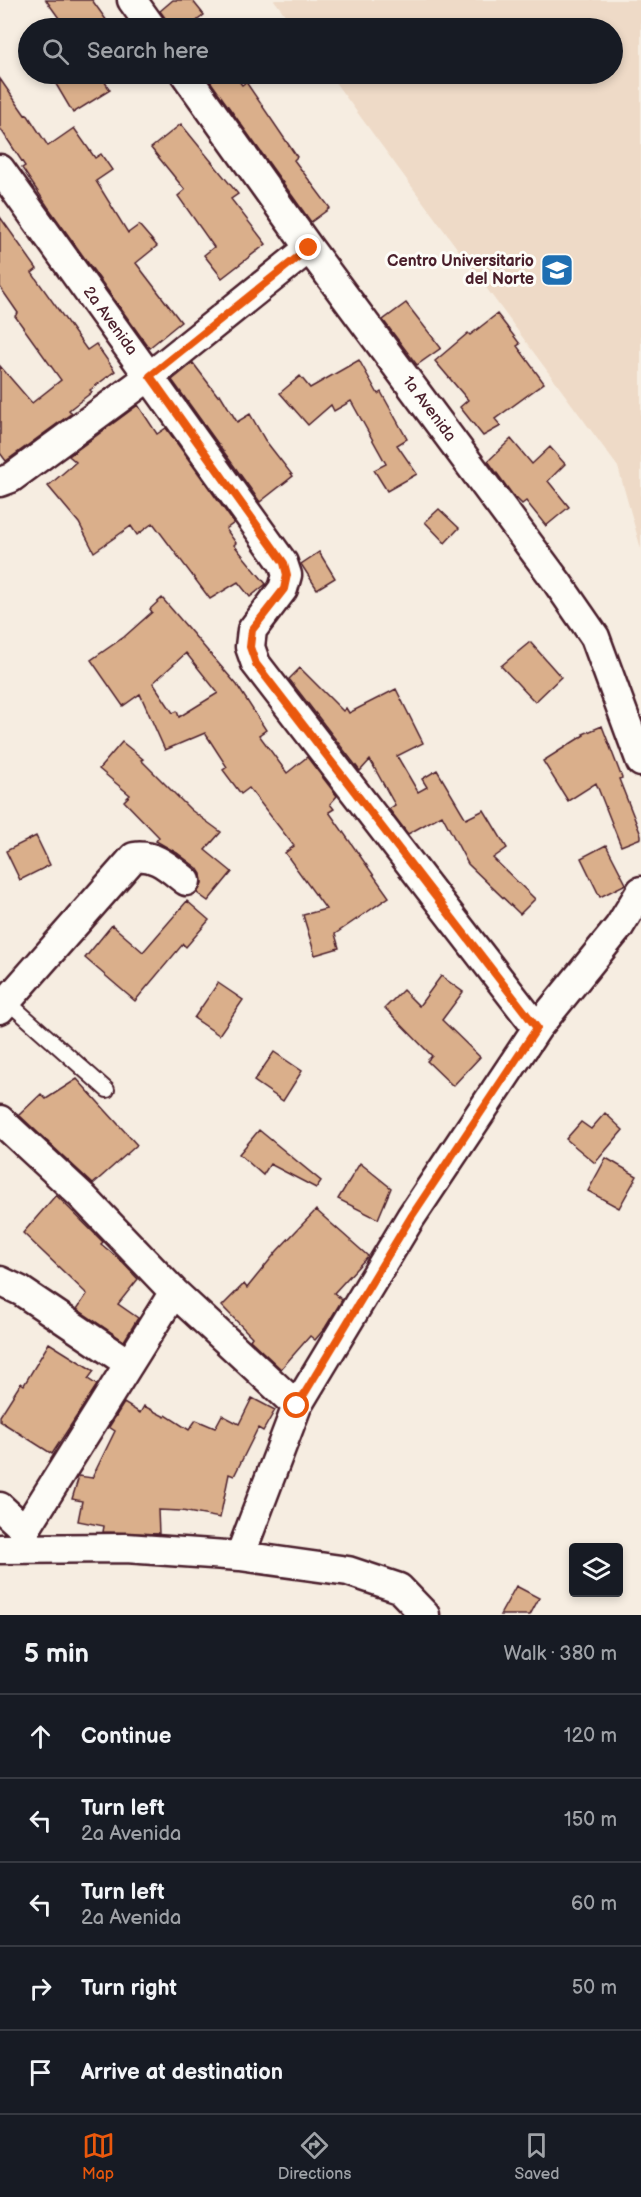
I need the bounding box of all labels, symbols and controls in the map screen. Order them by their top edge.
search box [18,18,623,84]
icon: search [39,35,72,68]
text: Search here [87,38,209,65]
route end [295,234,321,260]
place label: Centro Universitario del Norte [387,252,534,289]
school or university icon: Centro Universitario del Norte [539,252,575,288]
street label: 2a Avenida [79,283,141,359]
street label: 1a Avenida [398,373,460,445]
route start [283,1392,309,1418]
map controls [569,1543,623,1597]
button: layers [569,1543,623,1597]
text: 5 min [24,1639,89,1670]
text: Walk · 380 m [504,1642,617,1666]
icon: ahead [24,1720,57,1753]
text: Continue [81,1723,171,1750]
text: 120 m [564,1724,617,1748]
text: Turn left [81,1795,165,1822]
icon: left [24,1804,57,1837]
text: 150 m [564,1808,617,1832]
text: 2a Avenida [81,1822,181,1846]
text: Turn left [81,1879,165,1906]
icon: left [24,1888,57,1921]
text: 60 m [571,1892,617,1916]
text: 2a Avenida [81,1906,181,1930]
icon: right [24,1972,57,2005]
text: Turn right [81,1975,177,2002]
text: 50 m [572,1976,617,2000]
icon: arrive [24,2056,57,2089]
text: Arrive at destination [81,2059,283,2086]
tab: Map [82,2129,115,2184]
tab: Directions [278,2129,351,2184]
tab: Saved [514,2129,559,2184]

